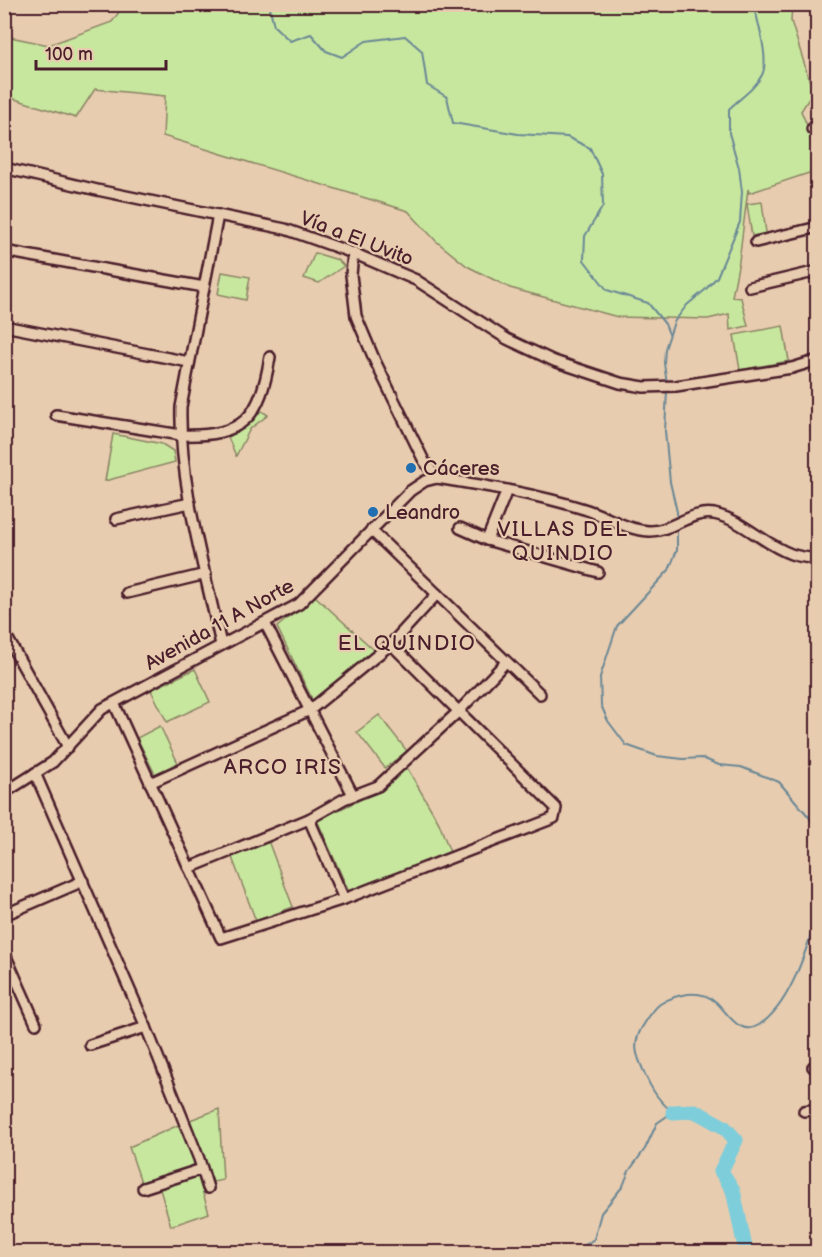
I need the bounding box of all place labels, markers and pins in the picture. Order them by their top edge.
place label: Cáceres [423,457,500,481]
marker: Cáceres [404,461,418,475]
place label: Leandro [385,501,460,525]
marker: Leandro [366,505,380,519]

